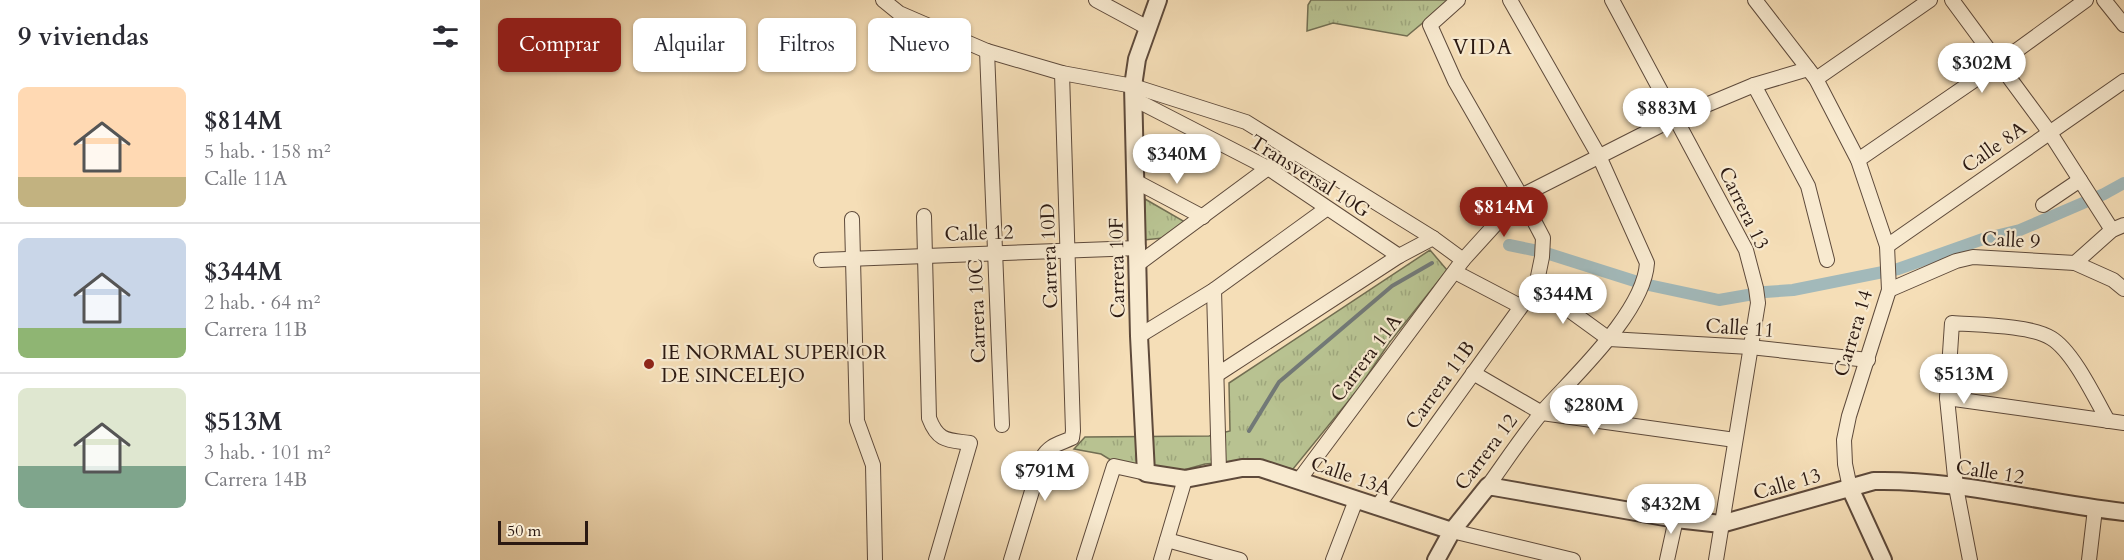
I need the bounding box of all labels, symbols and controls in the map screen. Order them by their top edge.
chip: Comprar [498,18,621,72]
chip: Alquilar [633,18,746,72]
chip: Filtros [758,18,856,72]
chip: Nuevo [868,18,971,72]
text: 9 viviendas [18,19,149,54]
icon: filters [429,20,462,53]
district label: VIDA [1453,33,1513,62]
pin: $302M [1940,43,2024,94]
text: $302M [1952,49,2012,76]
pin: $883M [1625,88,1709,139]
text: $883M [1637,94,1697,121]
text: $814M [204,103,283,138]
icon: home [66,111,138,183]
street label: Calle 8A [1956,115,2032,179]
street label: Transversal 10G [1245,128,1376,224]
pin: $340M [1135,134,1219,185]
text: 5 hab. · 158 m² [204,138,331,165]
text: $340M [1147,140,1207,167]
street label: Carrera 13 [1712,162,1776,254]
text: Calle 11A [204,165,287,192]
pin: $814M [1462,187,1546,238]
text: $814M [1474,193,1534,220]
street label: Carrera 10D [1034,203,1064,309]
street label: Carrera 10F [1103,217,1131,319]
street label: Calle 12 [944,218,1014,248]
street label: Calle 9 [1981,225,2041,255]
text: $344M [204,254,283,289]
street label: Carrera 10C [962,258,992,364]
icon: home [66,262,138,334]
pin: $344M [1521,274,1605,325]
text: $344M [1533,280,1593,307]
street label: Carrera 14 [1827,286,1879,380]
text: 2 hab. · 64 m² [204,289,320,316]
street label: Carrera 11A [1324,308,1408,408]
street label: Calle 11 [1705,312,1775,344]
text: Carrera 11B [204,316,307,343]
street label: Carrera 11B [1399,335,1481,435]
place label: IE NORMAL SUPERIOR DE SINCELEJO [661,339,887,389]
pin: $513M [1922,354,2006,405]
marker: IE NORMAL SUPERIOR DE SINCELEJO [642,357,656,371]
text: $513M [1934,360,1994,387]
pin: $280M [1552,385,1636,436]
text: $280M [1564,391,1624,418]
text: $513M [204,404,283,439]
street label: Carrera 12 [1448,408,1524,496]
icon: home [66,412,138,484]
text: 3 hab. · 101 m² [204,439,331,466]
street label: Calle 13A [1307,450,1395,503]
pin: $791M [1003,451,1087,502]
street label: Calle 12 [1954,453,2026,491]
text: $791M [1015,457,1075,484]
street label: Calle 13 [1750,462,1824,506]
text: Carrera 14B [204,466,307,493]
pin: $432M [1629,484,1713,535]
text: $432M [1641,490,1701,517]
scale bar [498,518,588,546]
text: 50 m [507,520,541,542]

